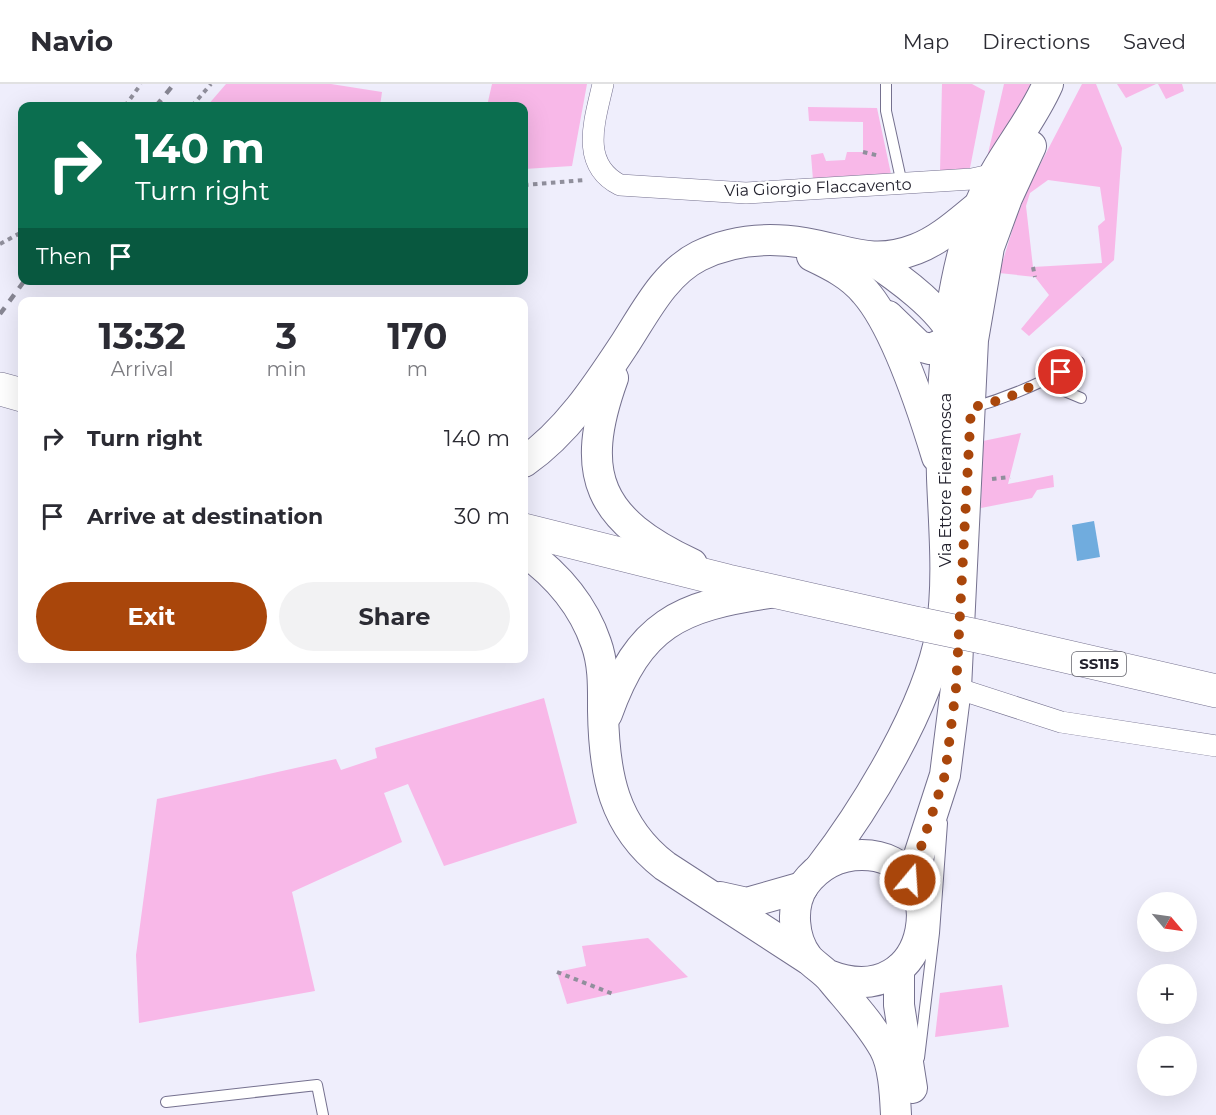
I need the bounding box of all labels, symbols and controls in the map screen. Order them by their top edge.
text: Navio [30,24,113,58]
text: Map [903,29,949,54]
text: Directions [982,29,1090,54]
text: Saved [1123,29,1186,54]
text: 140 m [135,122,265,174]
icon: right [36,126,114,204]
text: Turn right [135,174,270,207]
street label: Via Giorgio Flaccavento [724,175,912,200]
icon: arrive [104,240,137,273]
text: Then [36,243,92,270]
text: 13:32 [99,314,186,358]
text: 3 [276,314,297,358]
text: 170 [387,314,447,358]
pin [1035,346,1086,397]
icon: arrive [1044,355,1077,388]
text: Arrival [111,357,174,381]
text: min [266,357,307,381]
text: m [407,357,428,381]
street label: Via Ettore Fieramosca [936,393,955,567]
icon: right [36,422,69,455]
text: Turn right [87,425,202,452]
text: 140 m [444,425,510,452]
icon: arrive [36,500,69,533]
text: Arrive at destination [87,503,323,530]
text: 30 m [454,503,510,530]
button: Exit [36,582,267,651]
button: Share [279,582,510,651]
road number: SS115 [1072,652,1126,676]
position arrow [878,848,942,912]
north arrow [1137,892,1197,952]
map controls [1137,892,1197,1096]
button: + [1137,964,1197,1024]
button: − [1137,1036,1197,1096]

